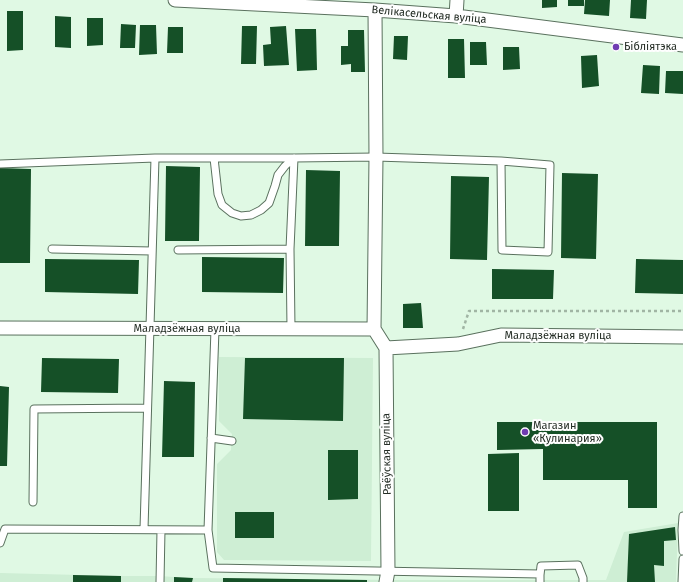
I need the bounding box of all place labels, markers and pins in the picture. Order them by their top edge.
place label: Бібліятэка [624,40,677,54]
marker: Бібліятэка [611,42,621,52]
place label: Магазин «Кулинария» [533,419,602,445]
marker: Магазин «Кулинария» [520,427,530,437]

